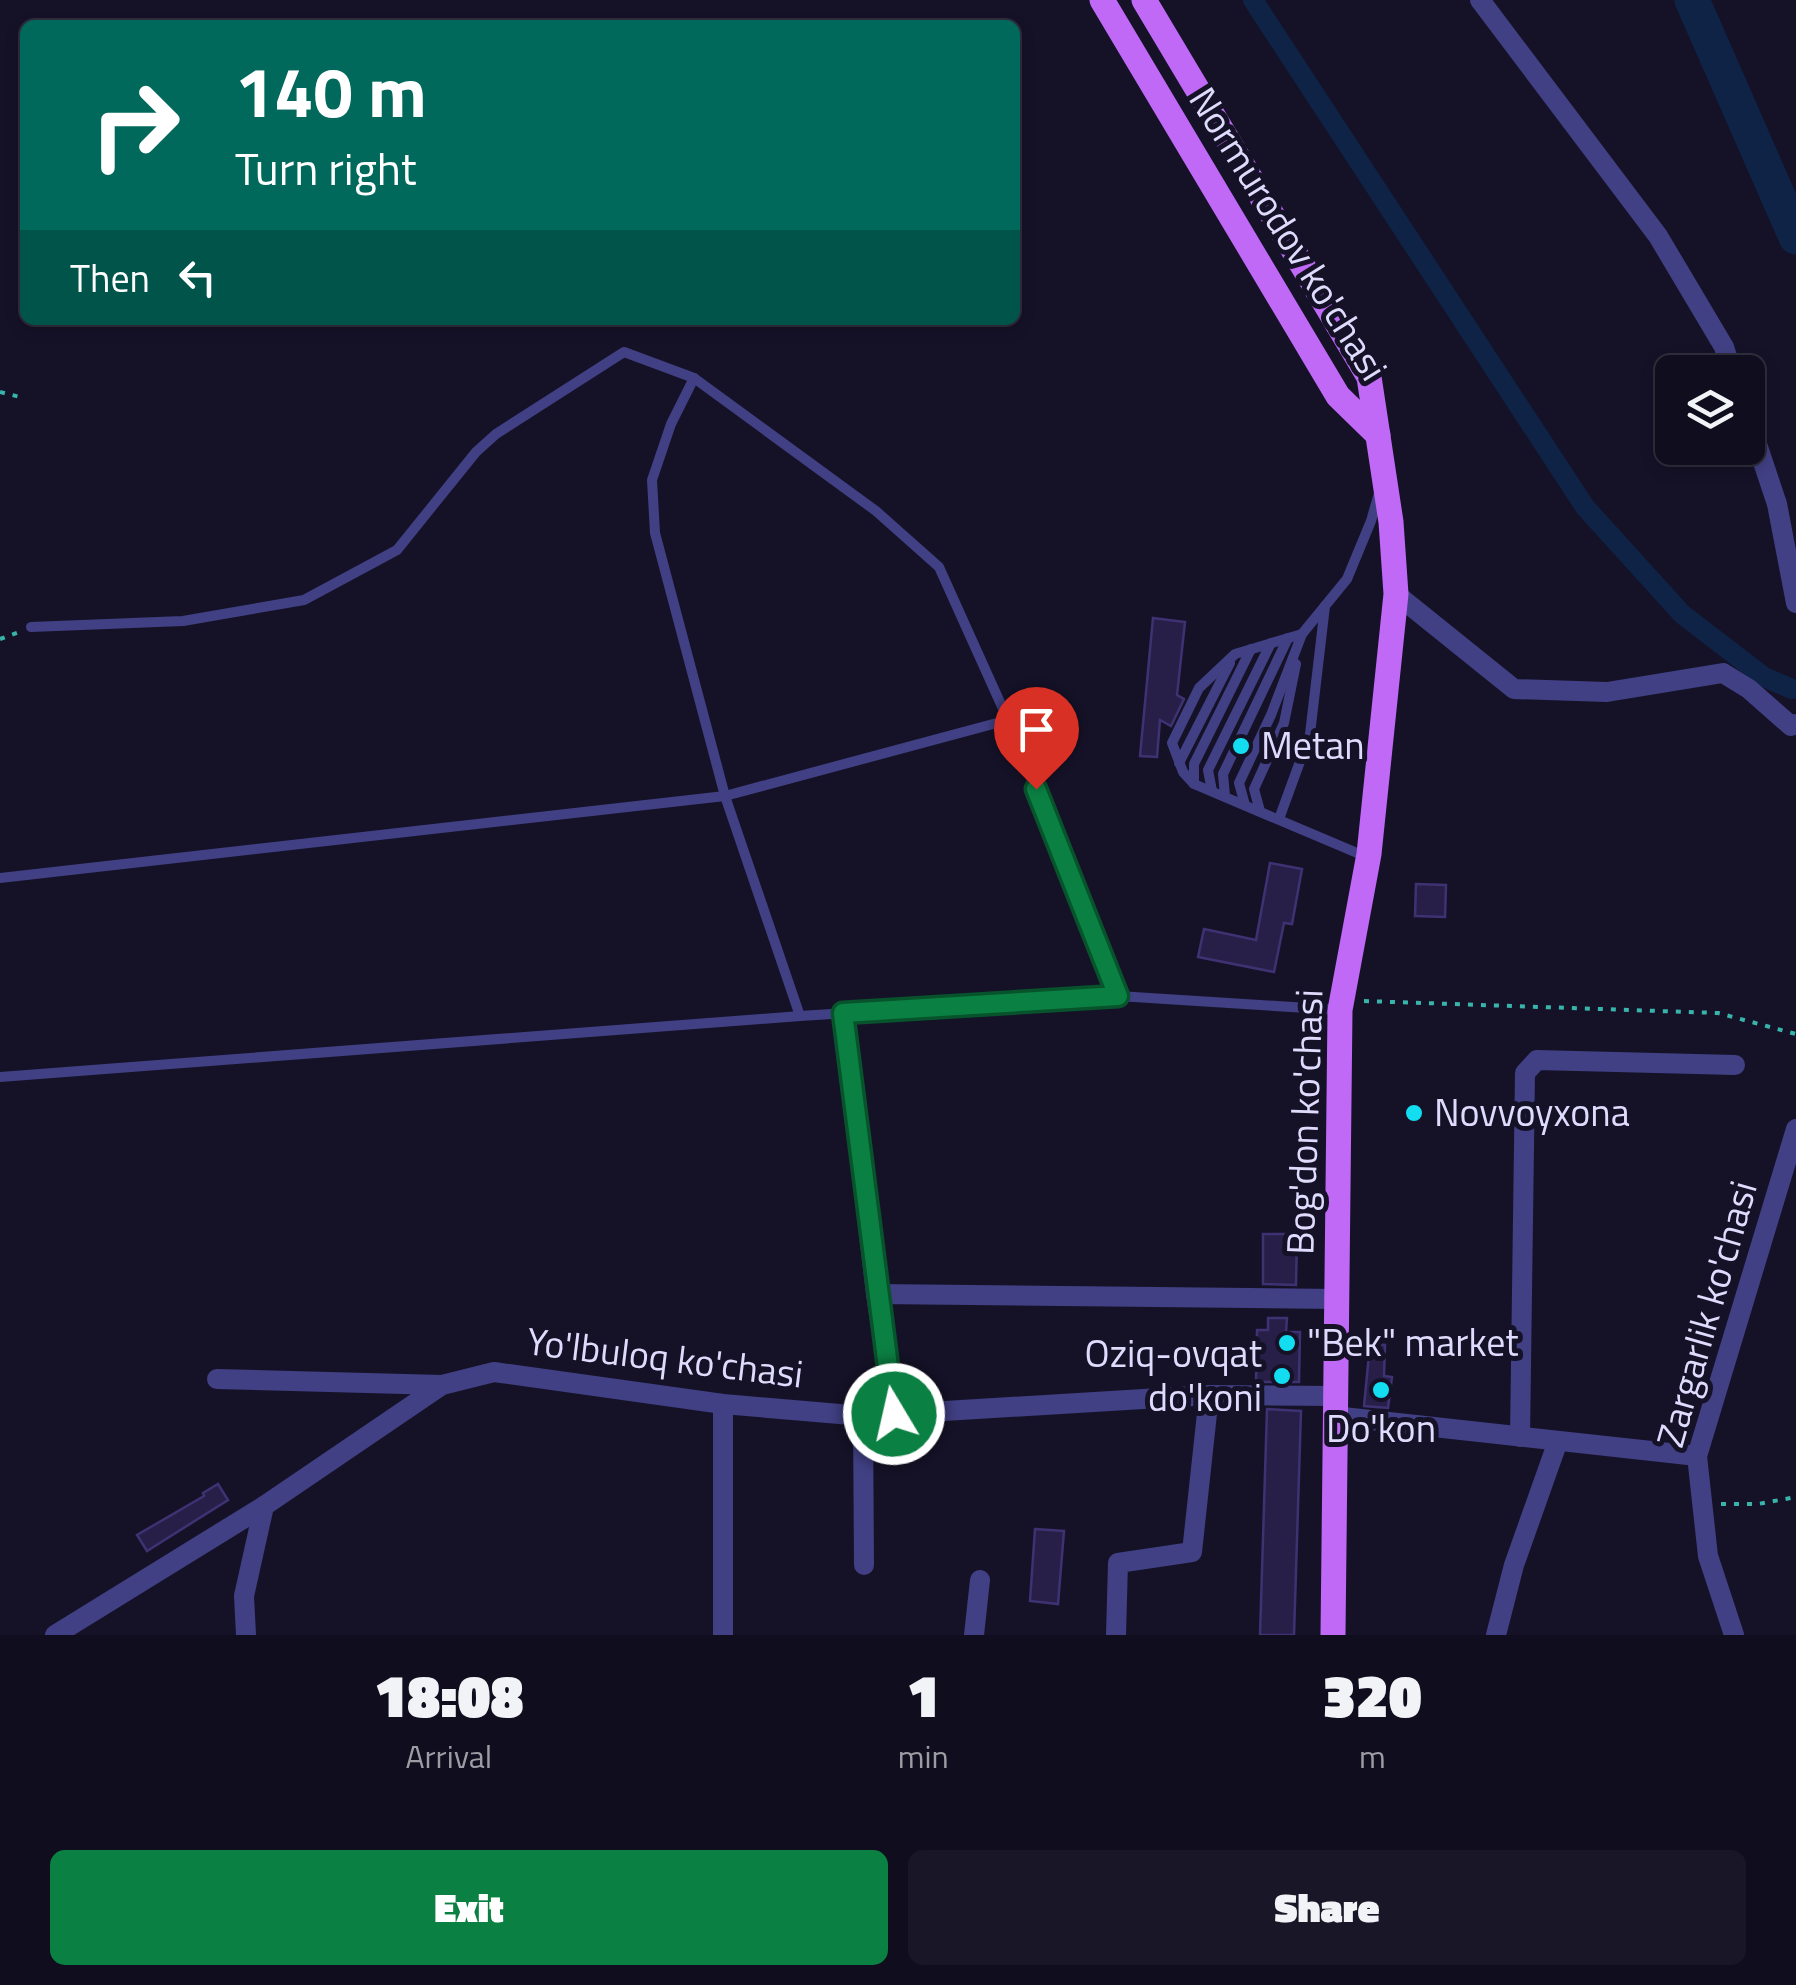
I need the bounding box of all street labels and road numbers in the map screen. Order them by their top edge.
street label: Normurodov ko'chasi [1175,75,1403,392]
street label: Bog'don ko'chasi [1270,988,1338,1256]
street label: Zargarlik ko'chasi [1640,1174,1772,1454]
street label: Yo'lbuloq ko'chasi [524,1311,807,1403]

